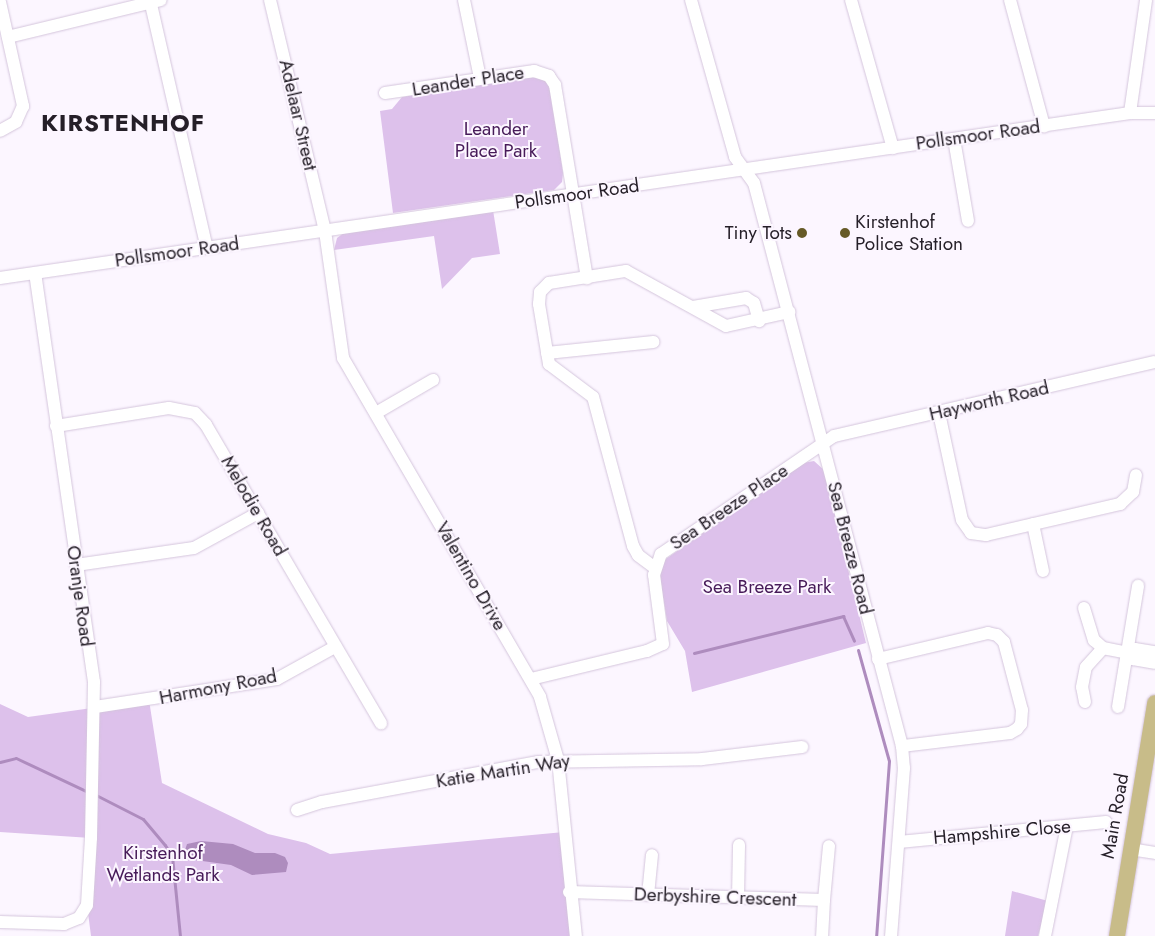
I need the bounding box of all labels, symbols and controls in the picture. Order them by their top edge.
street label: Adelaar Street [274,57,322,173]
street label: Leander Place [410,61,526,101]
district label: KIRSTENHOF [40,109,206,137]
street label: Pollsmoor Road [914,115,1042,155]
park label: Leander Place Park [455,118,537,162]
street label: Pollsmoor Road [513,174,641,214]
place label: Kirstenhof Police Station [855,211,963,255]
place label: Tiny Tots [725,222,792,244]
marker: Tiny Tots [796,227,808,239]
marker: Kirstenhof Police Station [839,227,851,239]
street label: Pollsmoor Road [113,232,241,272]
street label: Hayworth Road [927,376,1051,426]
street label: Melodie Road [216,452,292,560]
street label: Sea Breeze Place [665,459,793,555]
street label: Sea Breeze Road [822,479,878,617]
street label: Valentino Drive [431,518,511,634]
street label: Oranje Road [62,544,98,648]
park label: Sea Breeze Park [703,576,831,598]
street label: Harmony Road [157,664,279,710]
street label: Katie Martin Way [434,749,572,793]
street label: Main Road [1096,772,1134,860]
street label: Hampshire Close [932,815,1072,849]
park label: Kirstenhof Wetlands Park [106,842,220,886]
street label: Derbyshire Crescent [633,883,797,911]

